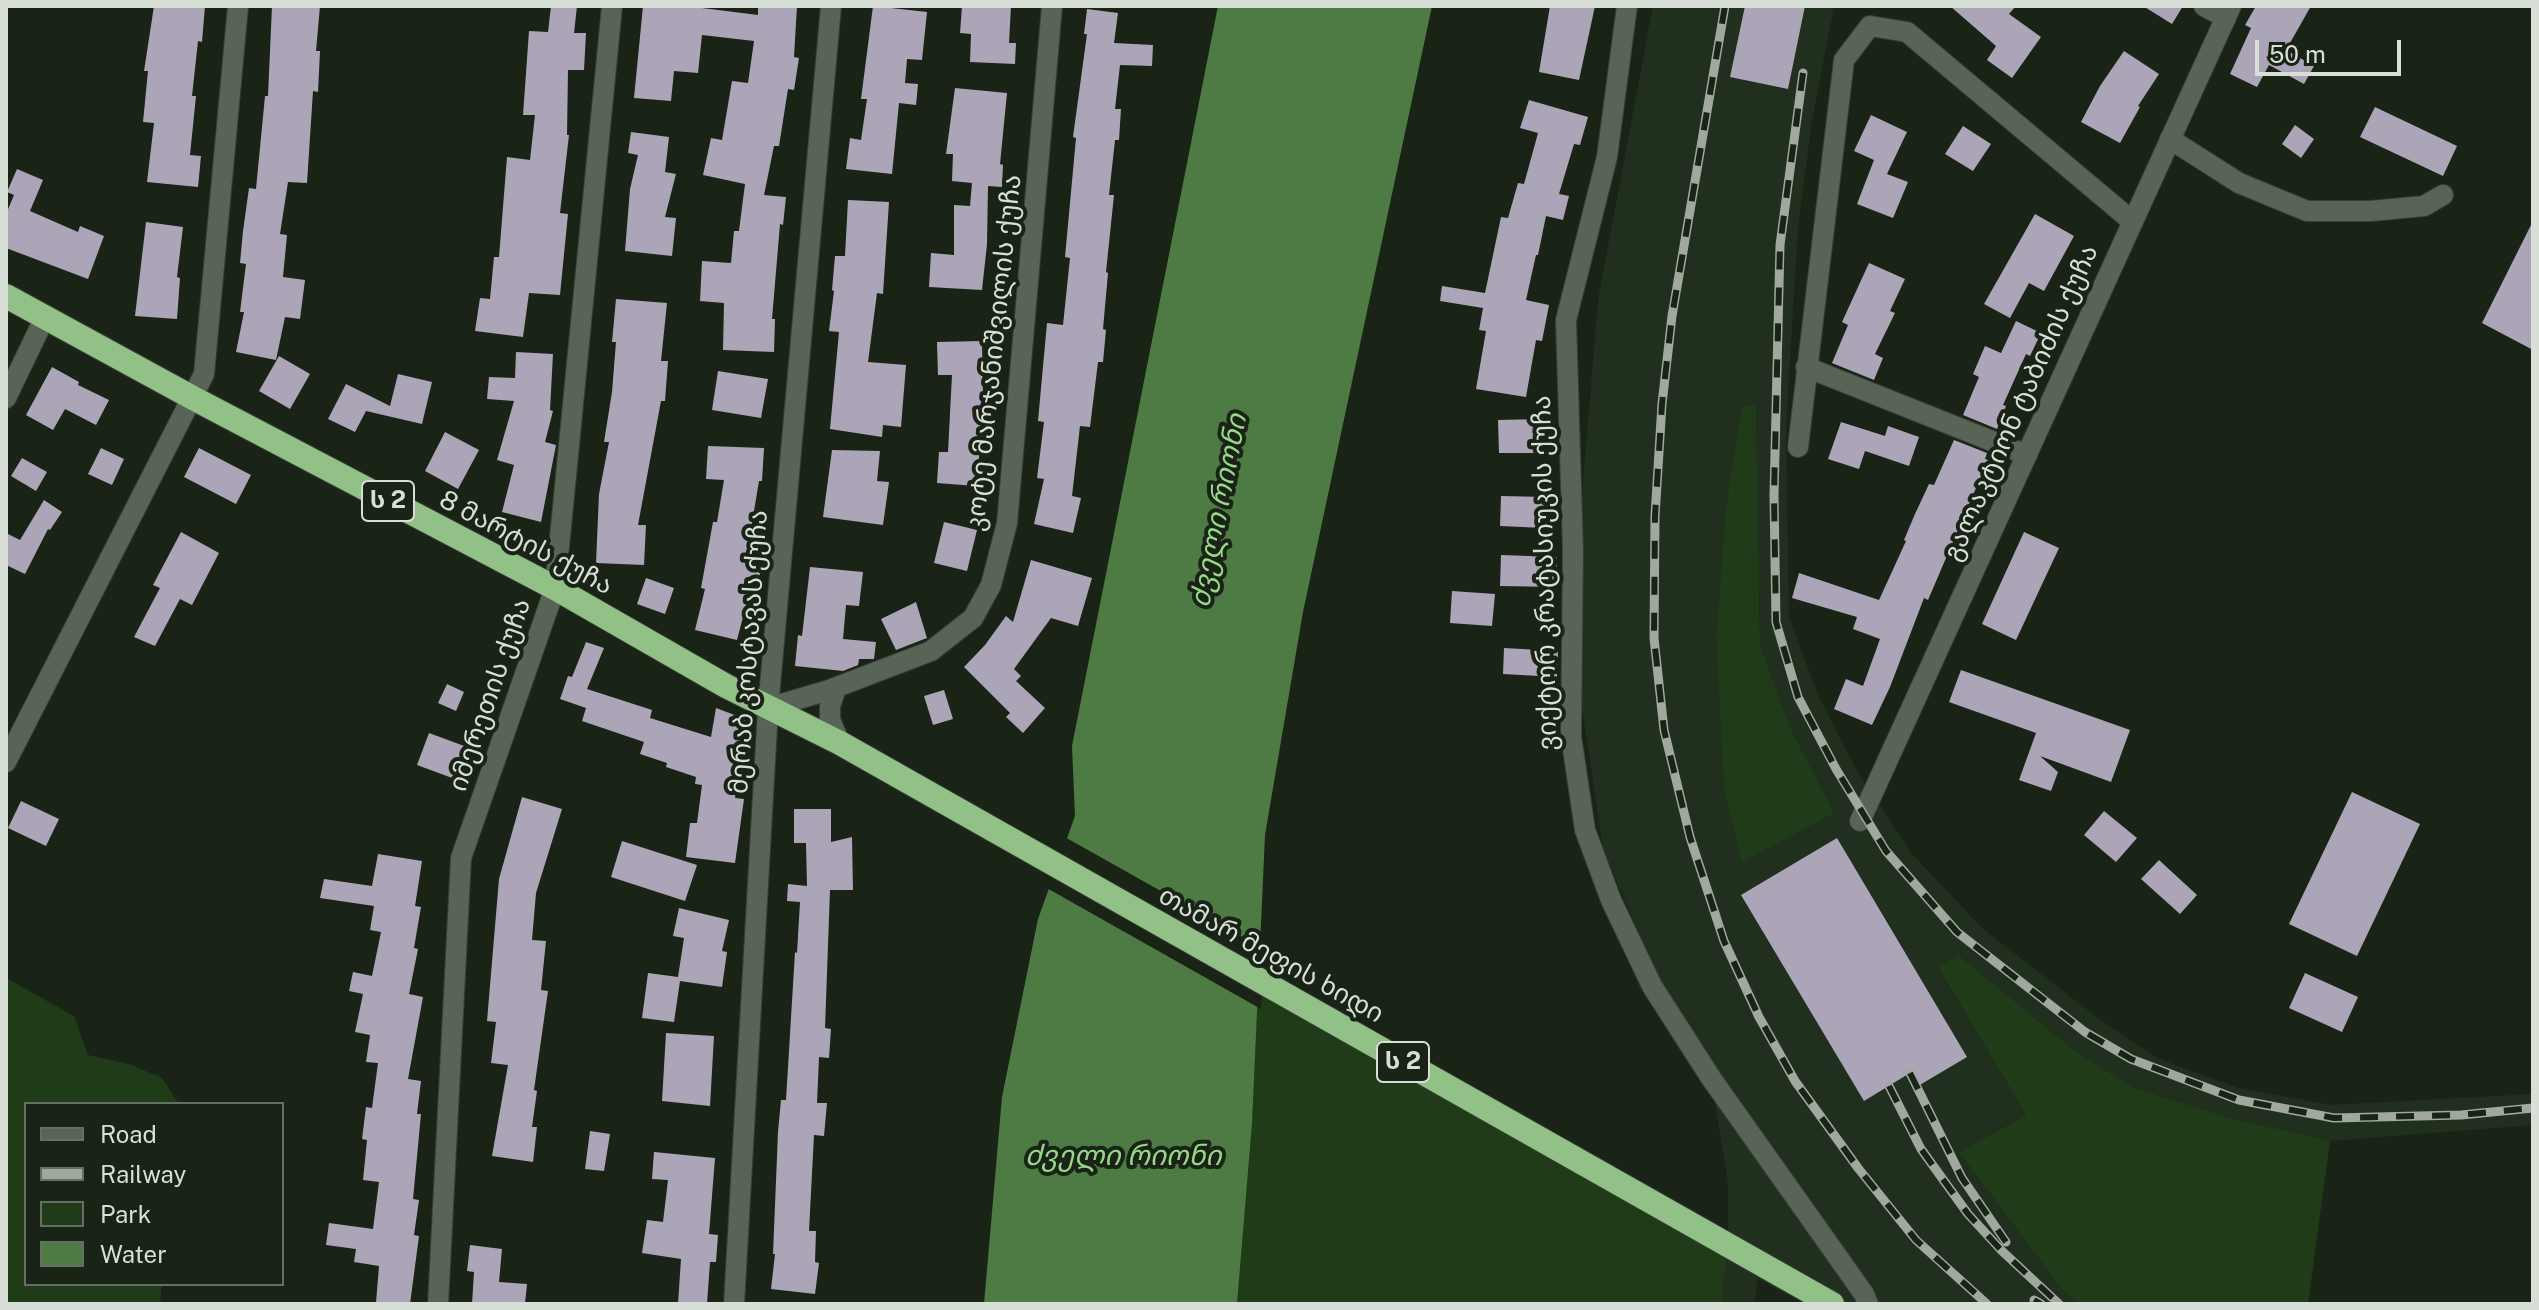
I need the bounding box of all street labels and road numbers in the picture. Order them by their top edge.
street label: კოტე მარჯანიშვილის ქუჩა [960,173,1028,533]
street label: გალაკტიონ ტაბიძის ქუჩა [1937,240,2105,566]
street label: ვიქტორ კრატასიუკის ქუჩა [1526,395,1564,751]
road number: ს 2 [362,481,414,521]
street label: 8 მარტის ქუჩა [434,484,618,602]
street label: მერაბ კოსტავას ქუჩა [724,509,774,795]
street label: იმერეთის ქუჩა [442,594,538,796]
street label: თამარ მეფის ხიდი [1153,880,1389,1030]
road number: ს 2 [1377,1042,1429,1082]

